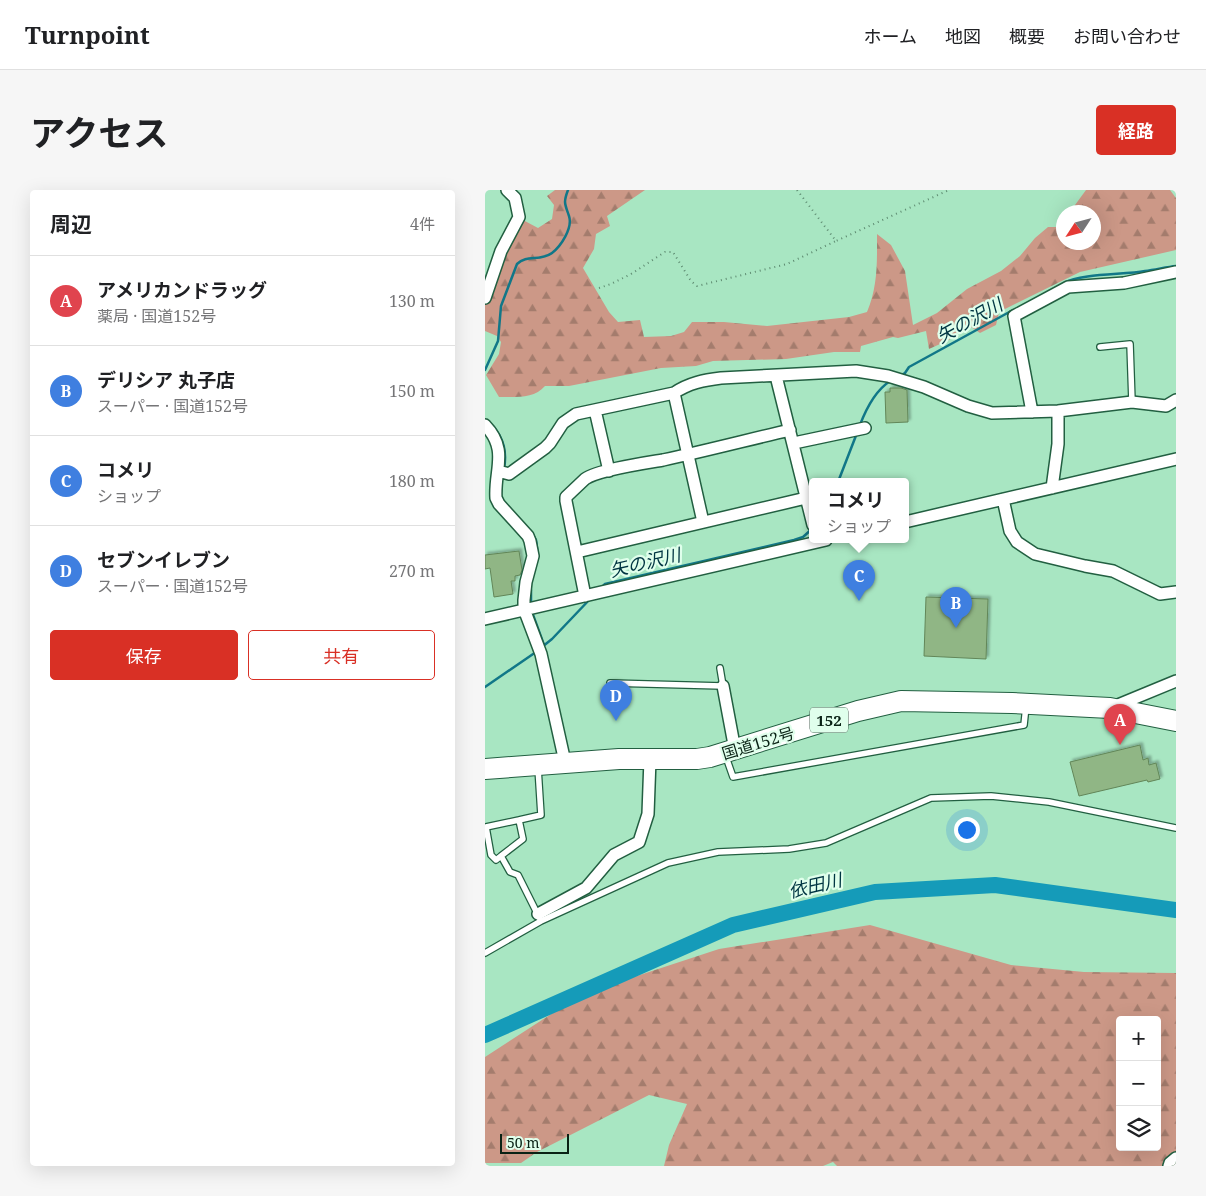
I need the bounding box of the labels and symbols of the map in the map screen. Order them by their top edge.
north arrow [1056,205,1101,250]
water label: 矢の沢川 [932,291,1008,348]
water label: 矢の沢川 [607,542,685,582]
pin: C [843,560,875,601]
pin: B [940,587,972,628]
pin: D [600,680,632,721]
pin: A [1104,704,1136,745]
road number: 152 [810,708,848,732]
street label: 国道152号 [719,722,797,764]
your location [954,817,980,843]
water label: 依田川 [786,867,846,903]
scale bar [500,1131,569,1154]

